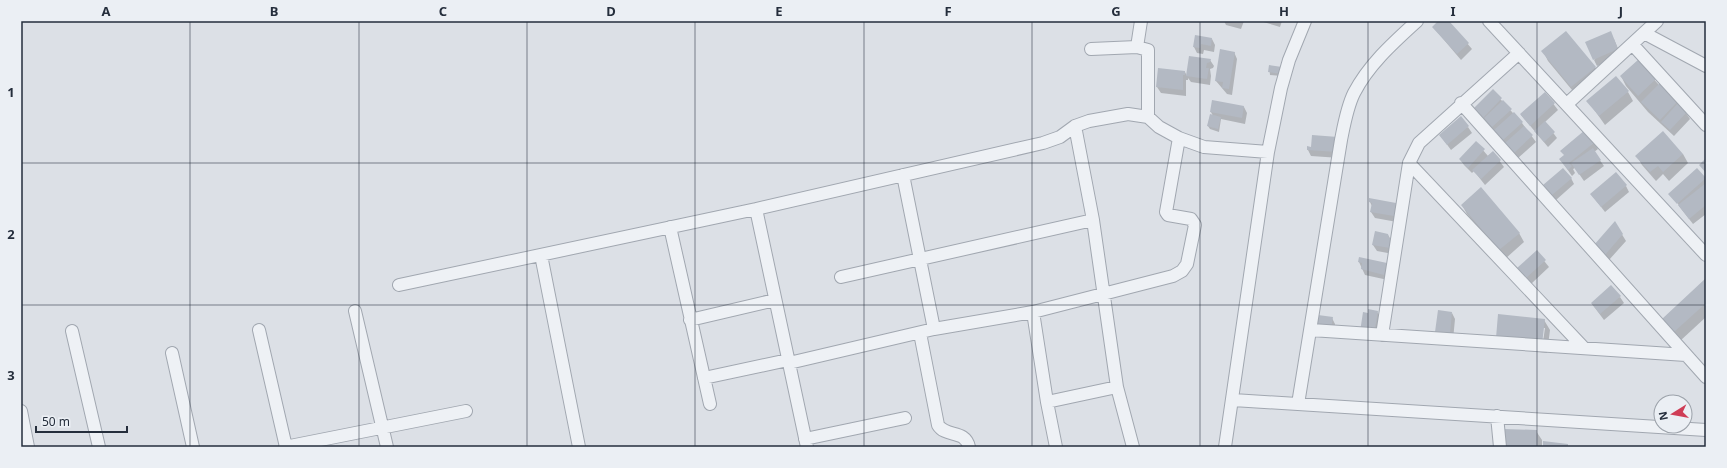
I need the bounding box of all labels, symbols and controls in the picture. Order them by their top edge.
text: A [102,2,111,20]
text: B [270,2,278,20]
text: C [439,2,447,20]
text: D [606,2,616,20]
text: E [775,2,783,20]
text: F [944,2,952,20]
text: G [1111,2,1121,20]
text: H [1279,2,1289,20]
text: I [1450,2,1456,20]
text: J [1618,2,1623,20]
text: 1 [7,83,15,101]
text: 2 [7,225,15,243]
text: 3 [7,366,15,384]
north arrow [1653,394,1693,434]
scale bar [36,408,127,434]
text: N [1654,410,1671,422]
text: 50 m [42,413,70,430]

